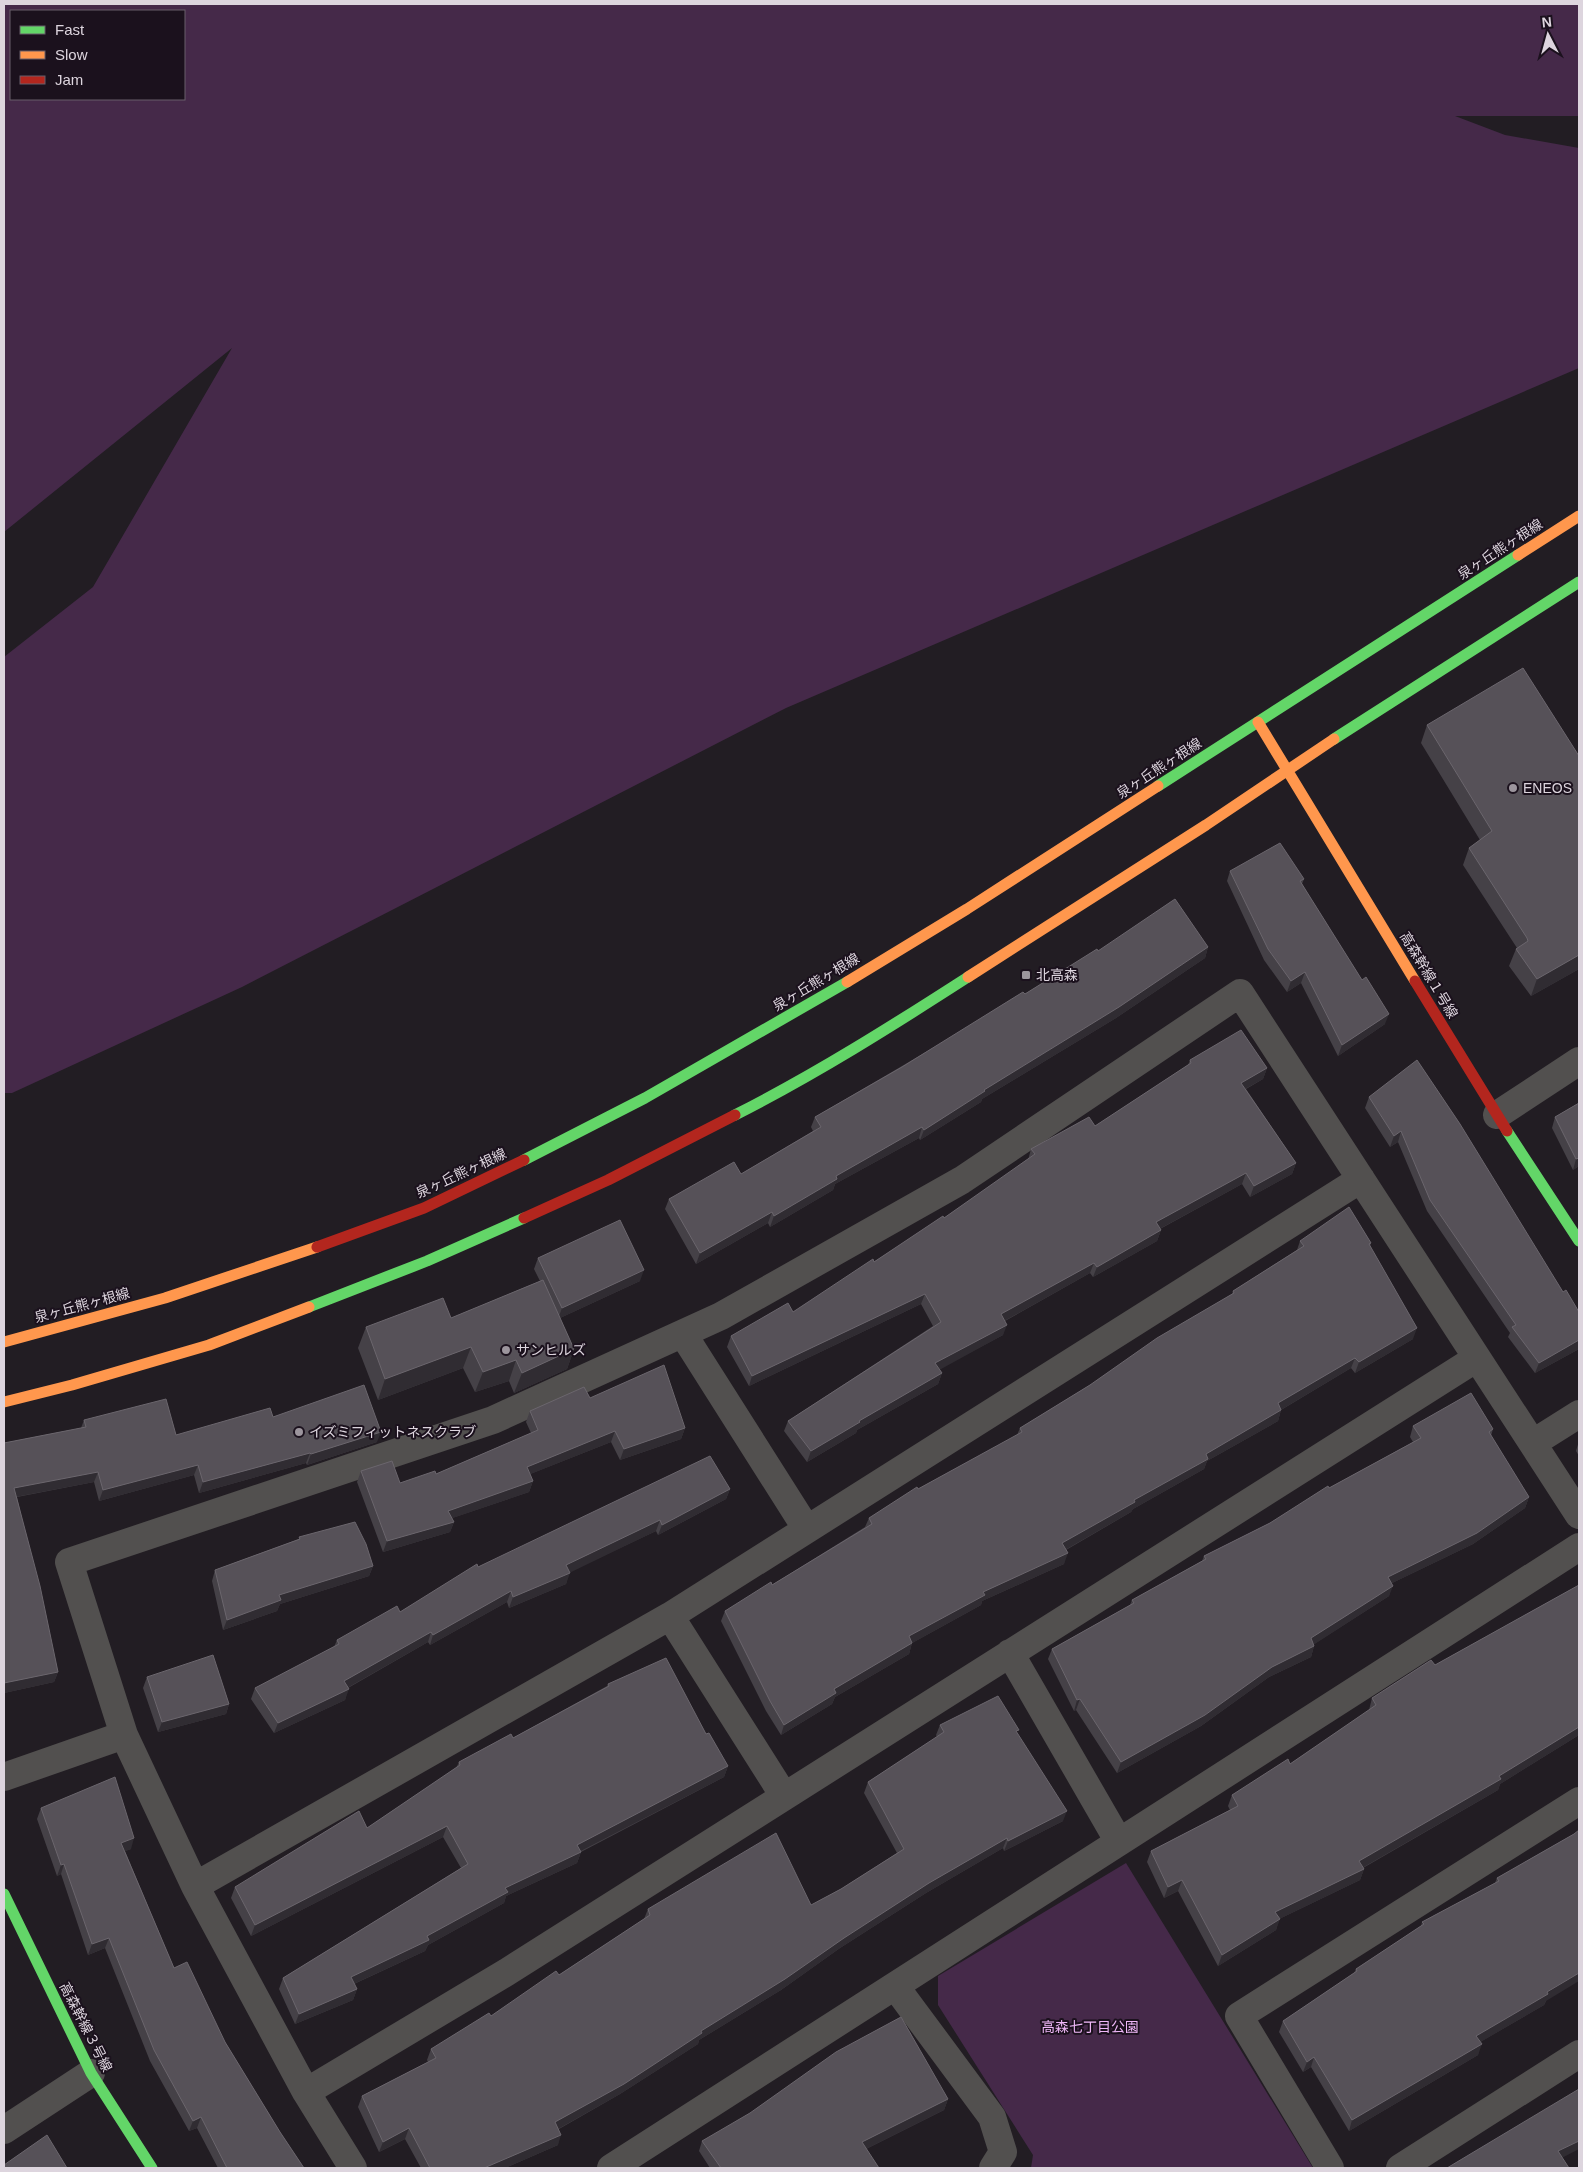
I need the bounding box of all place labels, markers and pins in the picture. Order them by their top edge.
place label: ENEOS [1523,780,1572,796]
marker: ENEOS [1507,782,1519,794]
place label: 北高森 [1036,967,1078,983]
marker: 北高森 [1020,969,1032,981]
place label: サンヒルズ [516,1342,586,1358]
marker: サンヒルズ [500,1344,512,1356]
place label: イズミフィットネスクラブ [309,1424,476,1440]
marker: イズミフィットネスクラブ [293,1426,305,1438]

